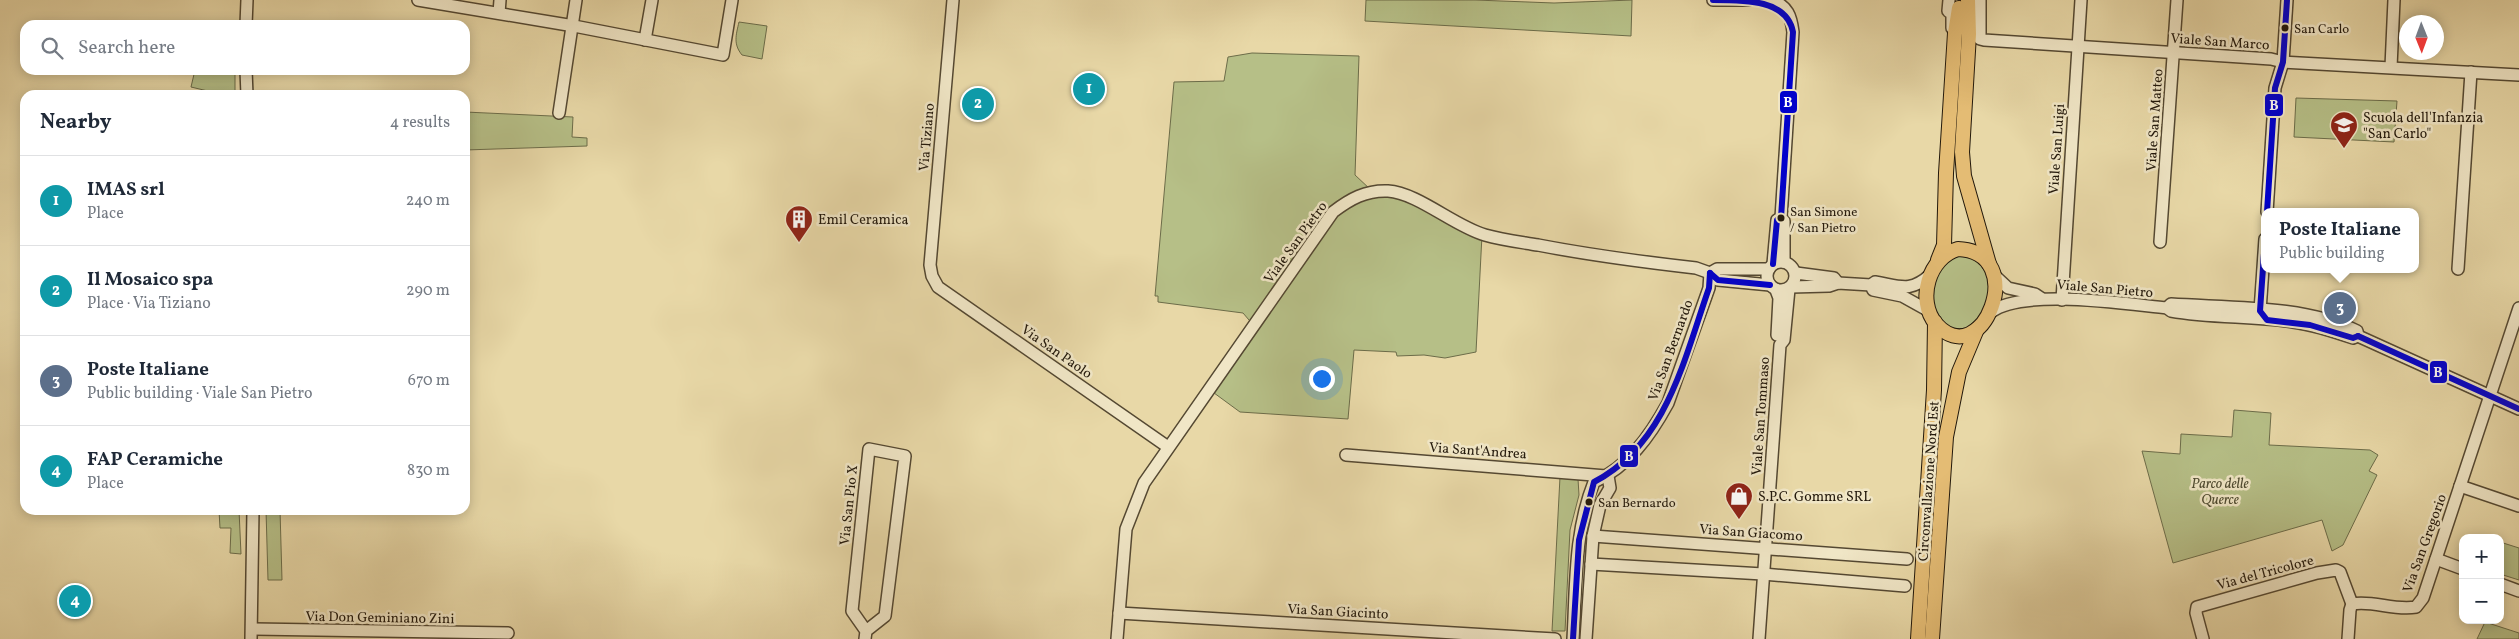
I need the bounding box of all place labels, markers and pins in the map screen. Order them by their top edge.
place label: San Carlo [2294,21,2349,39]
marker: San Carlo [2280,23,2290,33]
pin: 1 [1073,70,1105,108]
pin: 2 [962,85,994,123]
place label: Scuola dell'Infanzia "San Carlo" [2363,109,2483,144]
school or university icon: Scuola dell'Infanzia "San Carlo" [2329,110,2359,149]
building icon: Emil Ceramica [784,204,814,243]
place label: San Simone / San Pietro [1790,204,1857,238]
place label: Emil Ceramica [818,211,908,230]
marker: San Simone / San Pietro [1776,213,1786,223]
pin: 3 [2324,289,2356,327]
shop icon: S.P.C. Gomme SRL [1724,481,1754,520]
place label: S.P.C. Gomme SRL [1758,488,1871,507]
place label: San Bernardo [1598,495,1676,513]
marker: San Bernardo [1584,497,1594,507]
pin: 4 [59,582,91,620]

